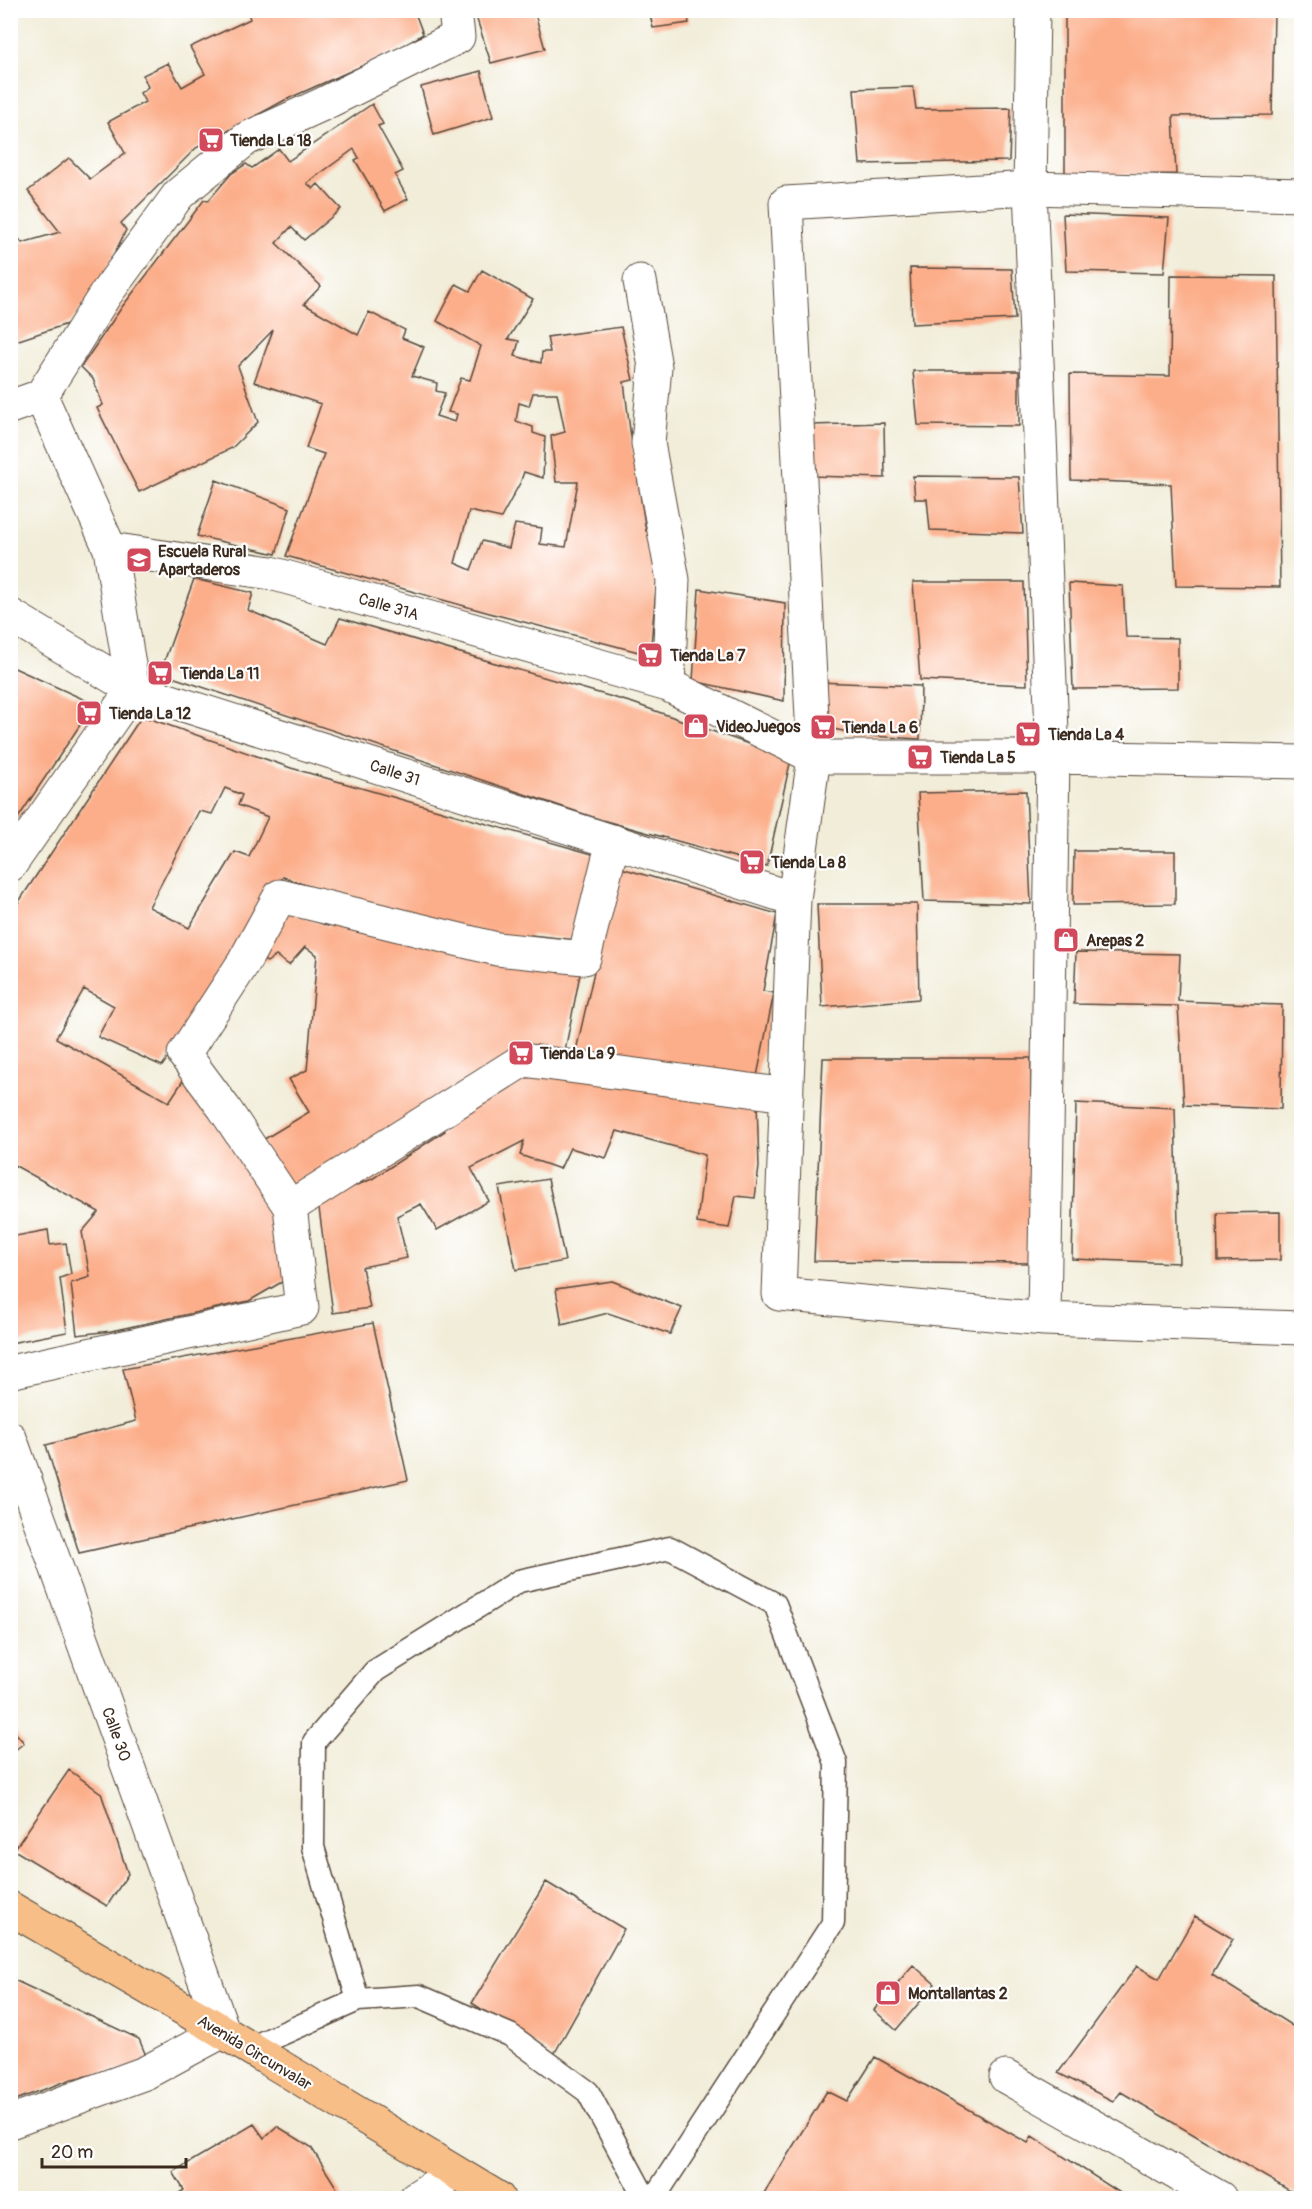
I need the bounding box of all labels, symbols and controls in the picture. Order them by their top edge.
supermarket icon: Tienda La 18 [196,125,226,155]
place label: Tienda La 18 [229,131,311,151]
place label: Escuela Rural Apartaderos [158,542,247,580]
school or university icon: Escuela Rural Apartaderos [124,545,154,575]
street label: Calle 31A [356,589,421,625]
supermarket icon: Tienda La 7 [635,640,665,670]
place label: Tienda La 7 [669,646,746,666]
supermarket icon: Tienda La 11 [145,658,175,688]
place label: Tienda La 11 [179,664,260,684]
supermarket icon: Tienda La 12 [74,698,104,728]
place label: Tienda La 12 [108,704,191,724]
shop icon: VideoJuegos [681,711,711,741]
supermarket icon: Tienda La 6 [808,712,838,742]
place label: VideoJuegos [716,717,801,737]
place label: Tienda La 6 [841,718,918,738]
supermarket icon: Tienda La 4 [1013,719,1043,749]
place label: Tienda La 4 [1047,725,1125,745]
supermarket icon: Tienda La 5 [905,742,935,772]
place label: Tienda La 5 [939,748,1016,768]
street label: Calle 31 [367,755,422,790]
supermarket icon: Tienda La 8 [737,847,767,877]
place label: Tienda La 8 [770,853,846,873]
shop icon: Arepas 2 [1051,925,1081,955]
place label: Arepas 2 [1086,931,1144,951]
supermarket icon: Tienda La 9 [506,1038,536,1068]
place label: Tienda La 9 [539,1044,615,1064]
street label: Calle 30 [97,1705,135,1764]
shop icon: Montallantas 2 [873,1978,903,2008]
place label: Montallantas 2 [908,1984,1008,2004]
street label: Avenida Circunvalar [194,2011,316,2095]
scale bar [42,2131,186,2169]
text: 20 m [51,2141,93,2164]

